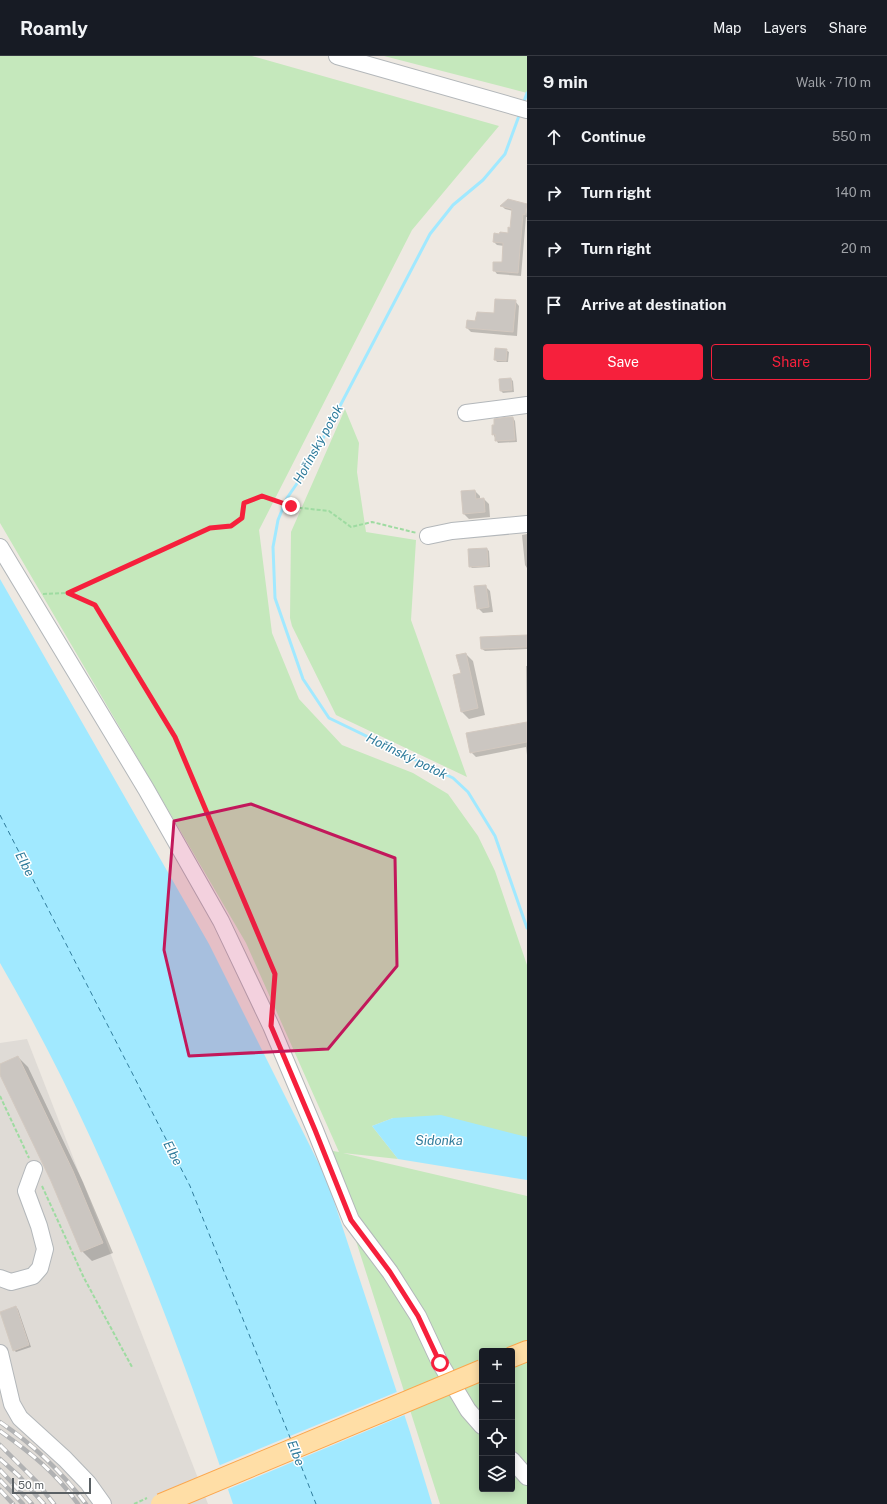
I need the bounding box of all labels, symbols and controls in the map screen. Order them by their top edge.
text: Roamly [20,17,88,39]
text: Map [713,20,741,36]
text: Layers [763,20,807,36]
text: Share [829,20,867,36]
text: 9 min [543,72,588,92]
text: Walk · 710 m [796,75,871,90]
icon: ahead [543,126,565,148]
text: Continue [581,128,646,145]
text: 550 m [832,129,871,144]
icon: right [543,182,565,204]
text: Turn right [581,184,651,201]
text: 140 m [835,185,871,200]
icon: right [543,238,565,260]
text: Turn right [581,240,651,257]
text: 20 m [841,241,871,256]
icon: arrive [543,294,565,316]
text: Arrive at destination [581,296,726,313]
button: Save [543,344,703,380]
button: Share [711,344,871,380]
water label: Hořínský potok [290,402,346,486]
route end [282,497,300,515]
water label: Hořínský potok [364,730,450,782]
water label: Elbe [12,849,38,879]
water label: Sidonka [415,1133,463,1148]
water label: Elbe [160,1138,186,1168]
map controls [479,1348,515,1492]
button: + [479,1348,515,1384]
route start [431,1354,449,1372]
button: − [479,1384,515,1420]
button: locate [479,1420,515,1456]
water label: Elbe [284,1438,308,1468]
button: layers [479,1456,515,1492]
scale bar [12,1476,91,1495]
text: 50 m [18,1479,44,1491]

